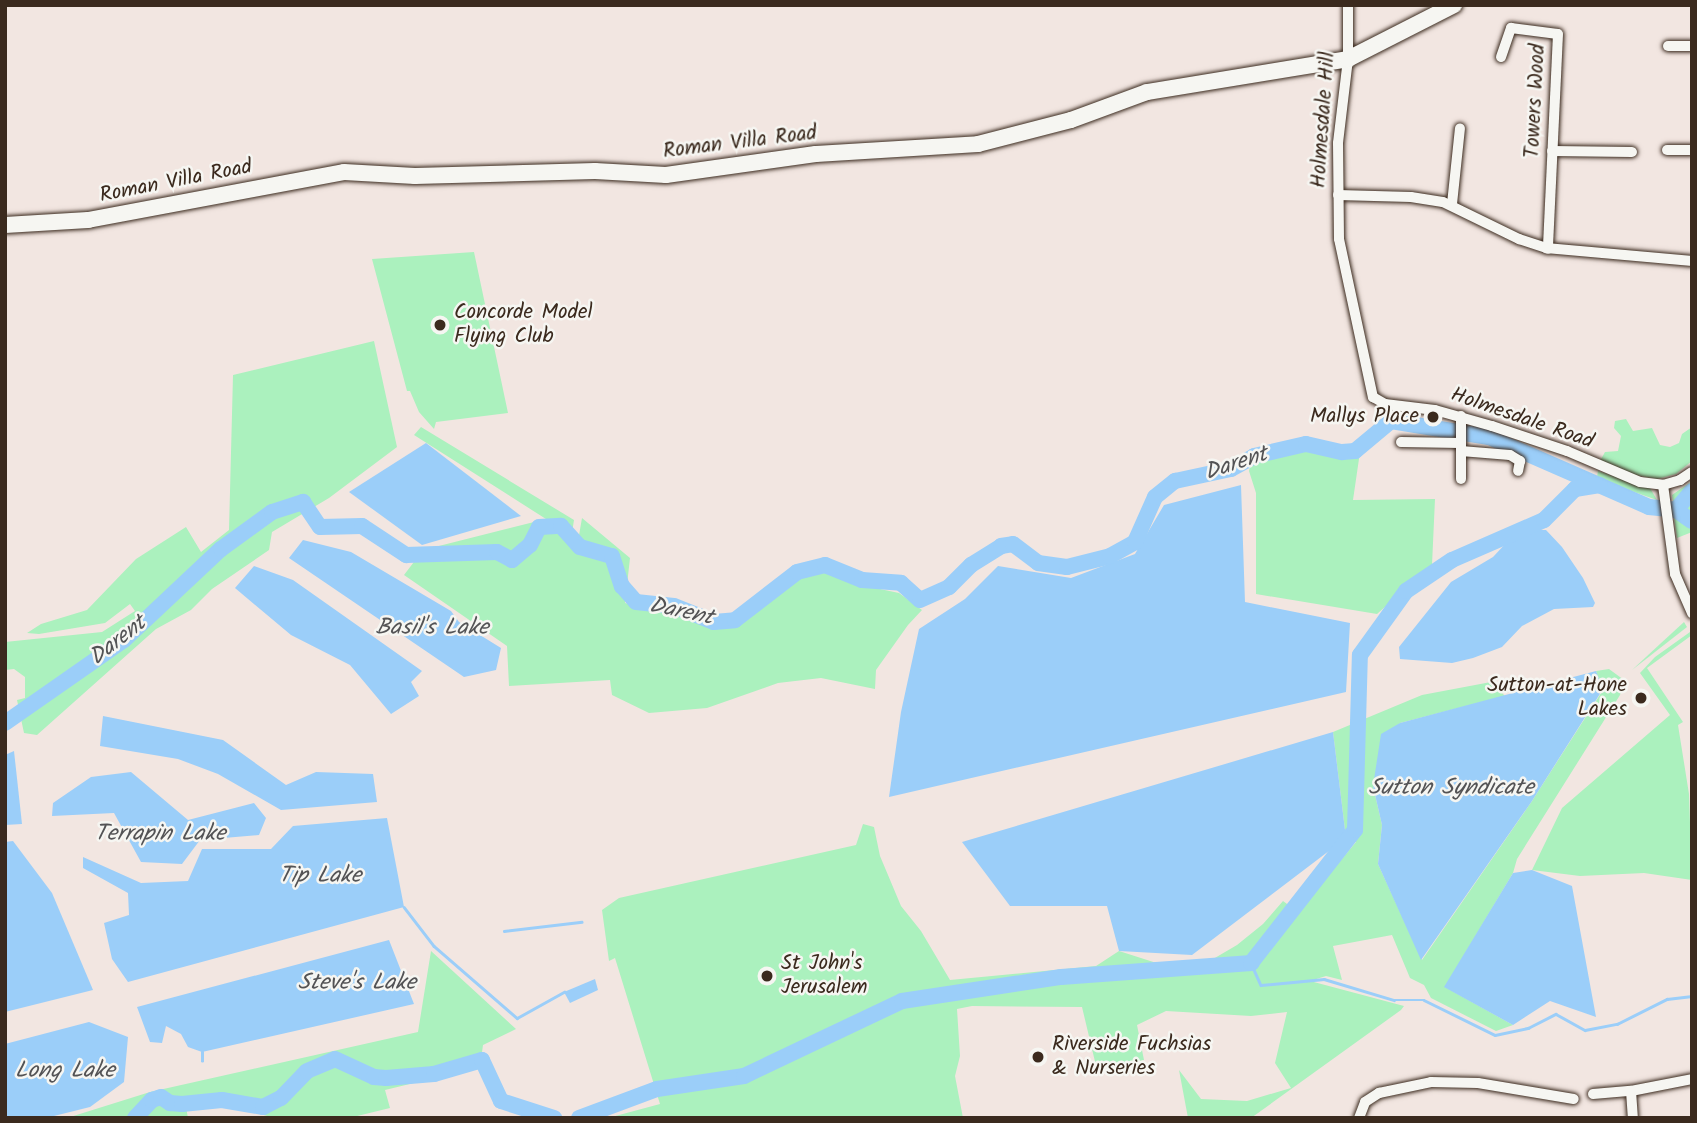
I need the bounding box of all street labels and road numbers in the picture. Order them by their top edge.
street label: Towers Wood [1520,43,1552,159]
street label: Holmesdale Hill [1307,51,1341,189]
street label: Roman Villa Road [662,121,818,165]
street label: Roman Villa Road [98,155,254,209]
street label: Holmesdale Road [1447,383,1597,455]

